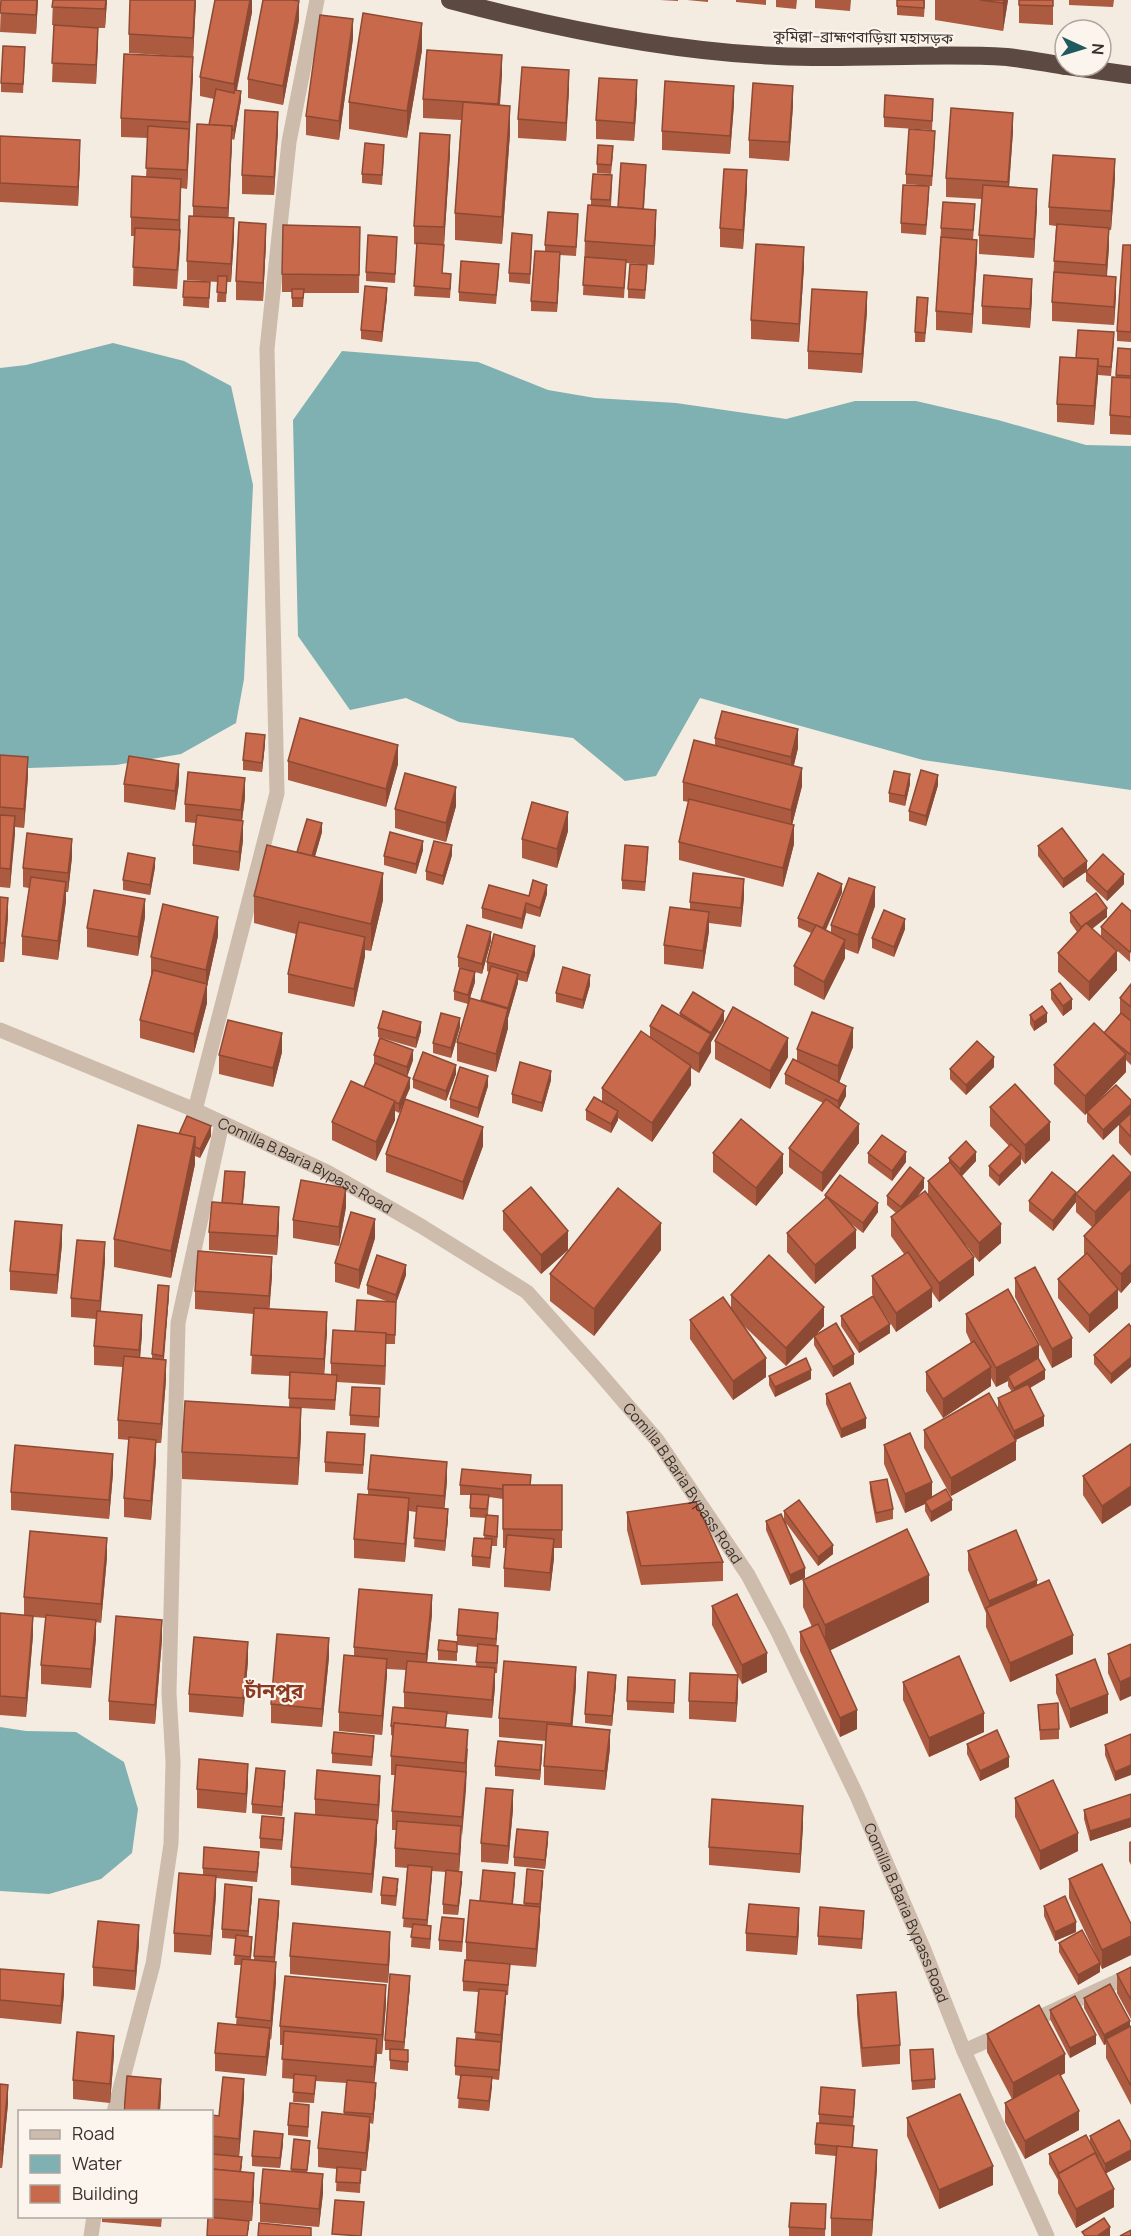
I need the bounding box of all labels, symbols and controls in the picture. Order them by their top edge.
north arrow [1053,18,1113,78]
street label: কুমিল্লা–ব্রাহ্মণবাড়িয়া মহাসড়ক [772,25,954,49]
text: N [1087,43,1109,56]
street label: Comilla B.Baria Bypass Road [215,1112,396,1218]
street label: Comilla B.Baria Bypass Road [619,1398,748,1568]
district label: চাঁনপুর [244,1676,304,1704]
street label: Comilla B.Baria Bypass Road [859,1820,954,2006]
legend [18,2110,213,2218]
text: Road [72,2121,115,2145]
text: Water [72,2151,122,2175]
text: Building [72,2181,138,2205]

